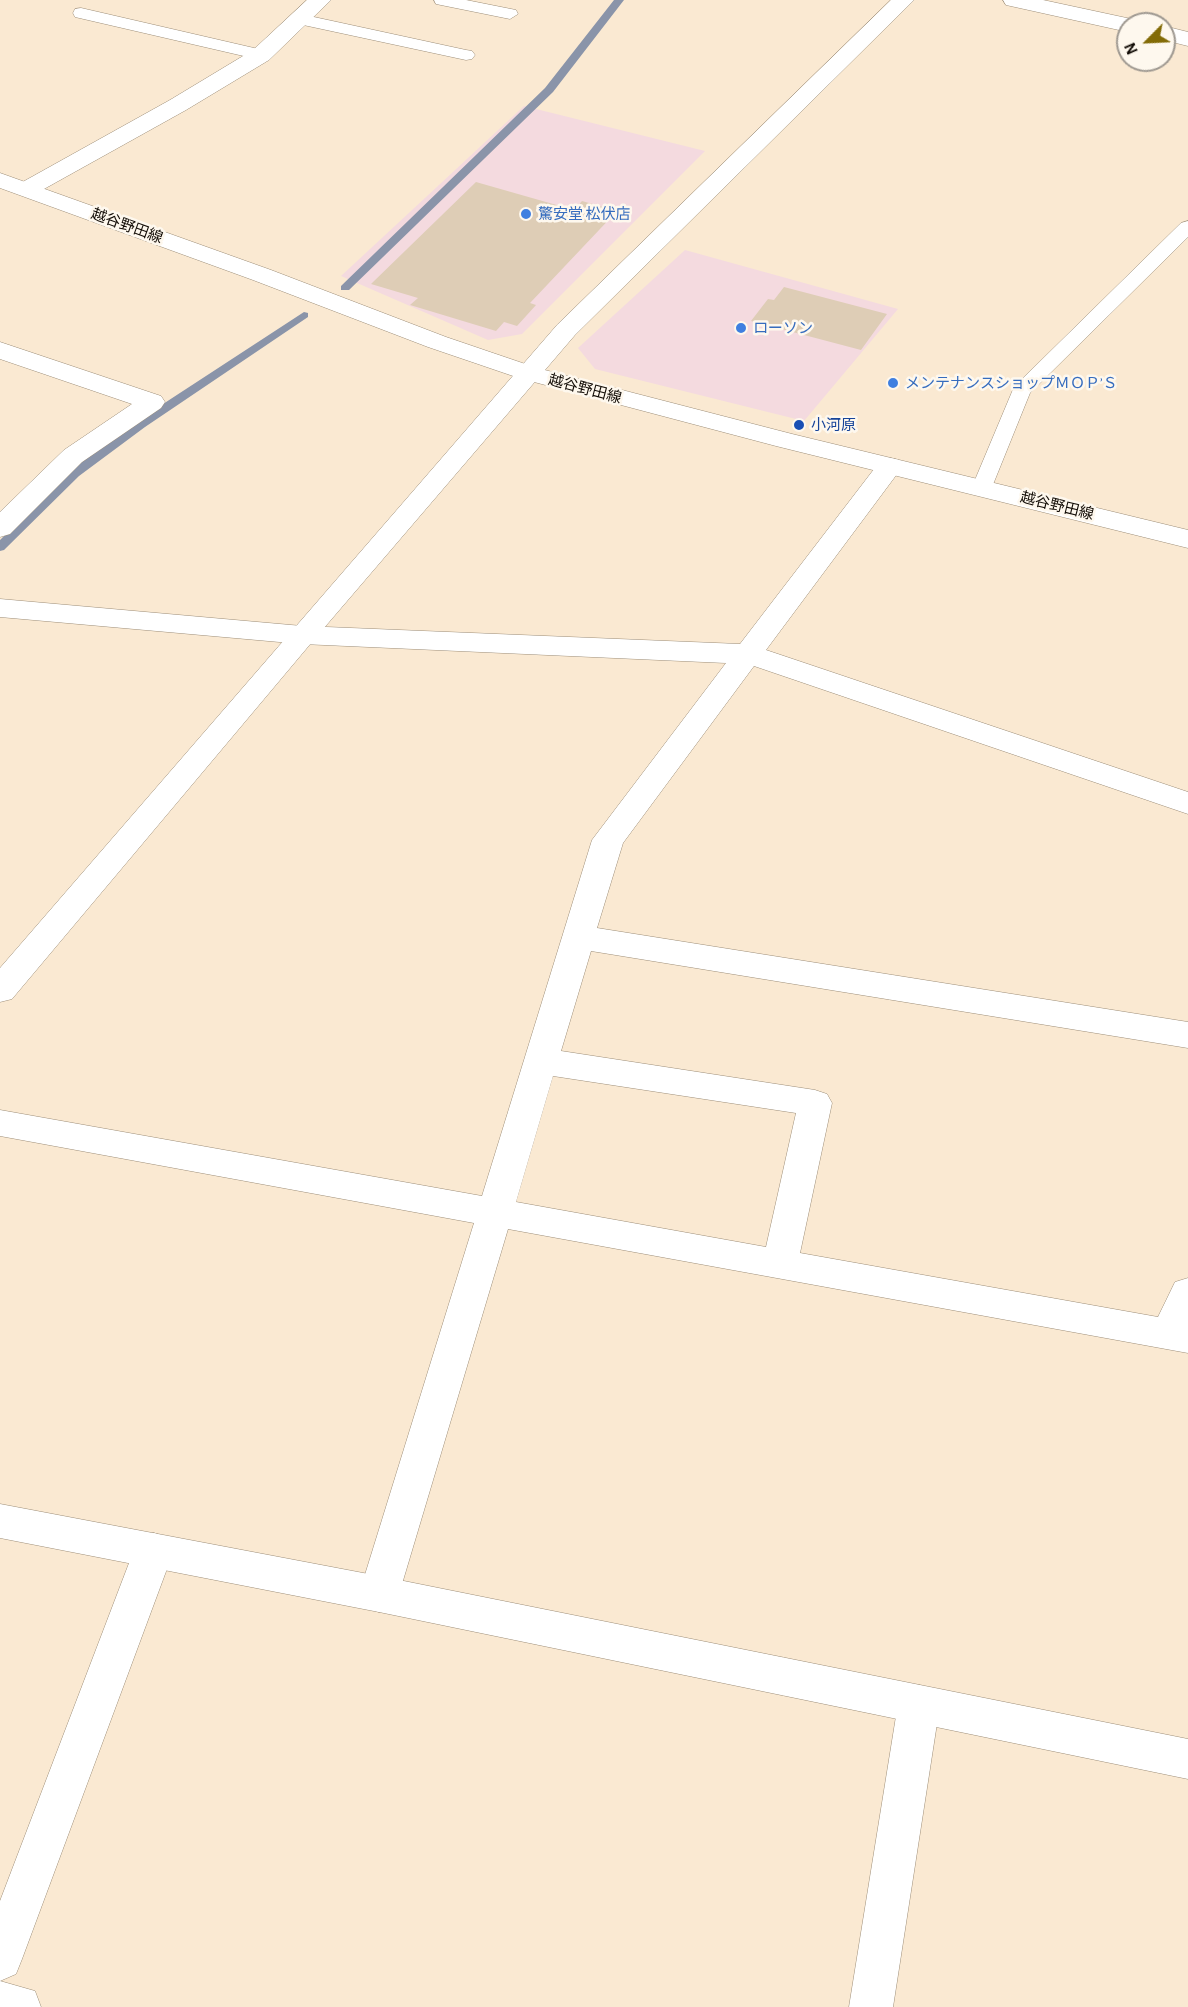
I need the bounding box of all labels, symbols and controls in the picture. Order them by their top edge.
north arrow [1116,12,1176,72]
text: N [1122,40,1141,57]
street label: 越谷野田線 [89,205,165,247]
place label: 驚安堂 松伏店 [538,205,630,223]
marker: 驚安堂 松伏店 [519,207,533,221]
place label: ローソン [753,319,813,337]
marker: ローソン [734,321,748,335]
street label: 越谷野田線 [546,371,624,407]
place label: メンテナンスショップＭＯＰ’Ｓ [905,374,1118,392]
marker: メンテナンスショップＭＯＰ’Ｓ [886,376,900,390]
place label: 小河原 [811,416,856,434]
marker: 小河原 [792,418,806,432]
street label: 越谷野田線 [1018,488,1096,524]

